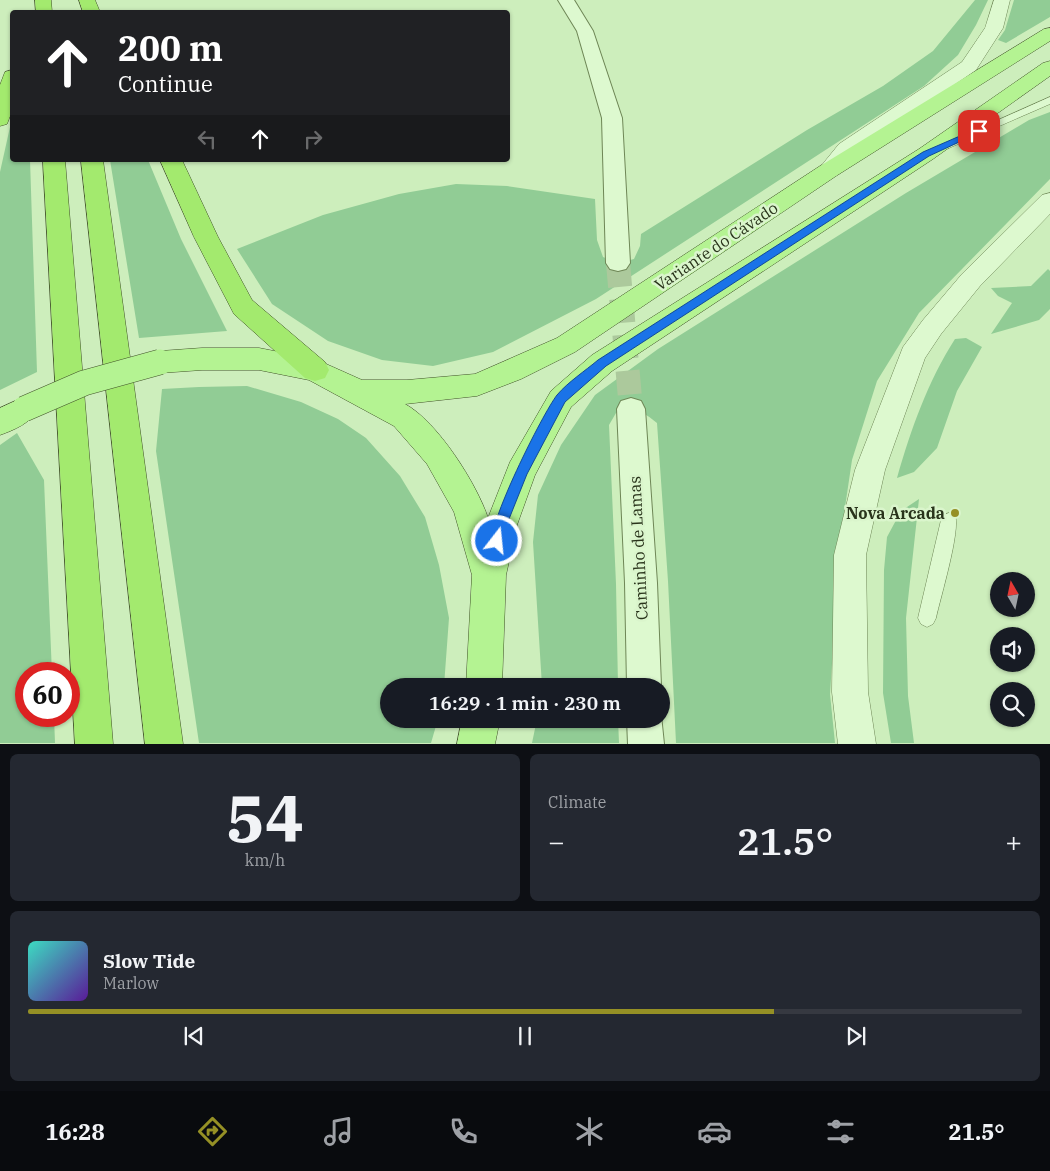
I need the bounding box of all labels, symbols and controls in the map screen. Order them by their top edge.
text: 200 m [118,25,223,71]
icon: ahead [35,30,100,95]
text: Continue [118,69,213,98]
pin [958,110,1000,152]
icon: arrive [965,117,993,145]
icon: left [193,125,221,153]
icon: ahead [246,125,274,153]
icon: right [299,125,327,153]
street label: Variante do Cávado [651,197,781,295]
street label: Caminho de Lamas [624,475,652,621]
place label: Nova Arcada [846,503,945,523]
marker: Nova Arcada [949,507,961,519]
position arrow [470,514,522,566]
north arrow [990,572,1035,618]
map controls [990,572,1035,727]
button: sound [990,627,1035,672]
speed limit sign: 60 [15,662,80,727]
button: search [990,682,1035,727]
text: 16:29 · 1 min · 230 m [429,691,621,715]
text: 54 [226,775,304,860]
text: Climate [548,792,606,812]
text: 21.5° [737,816,833,865]
text: − [548,823,565,860]
text: + [1005,823,1022,860]
text: km/h [245,850,285,870]
text: Slow Tide [103,949,195,973]
text: Marlow [103,973,159,993]
icon: previous [180,1022,208,1050]
icon: pause [511,1022,539,1050]
icon: next [842,1022,870,1050]
icon: directions [195,1114,230,1149]
icon: music [321,1114,356,1149]
icon: phone [446,1114,481,1149]
icon: climate [572,1114,607,1149]
icon: car [697,1114,732,1149]
icon: filters [823,1114,858,1149]
text: 16:28 [45,1117,105,1146]
text: 21.5° [949,1117,1005,1146]

